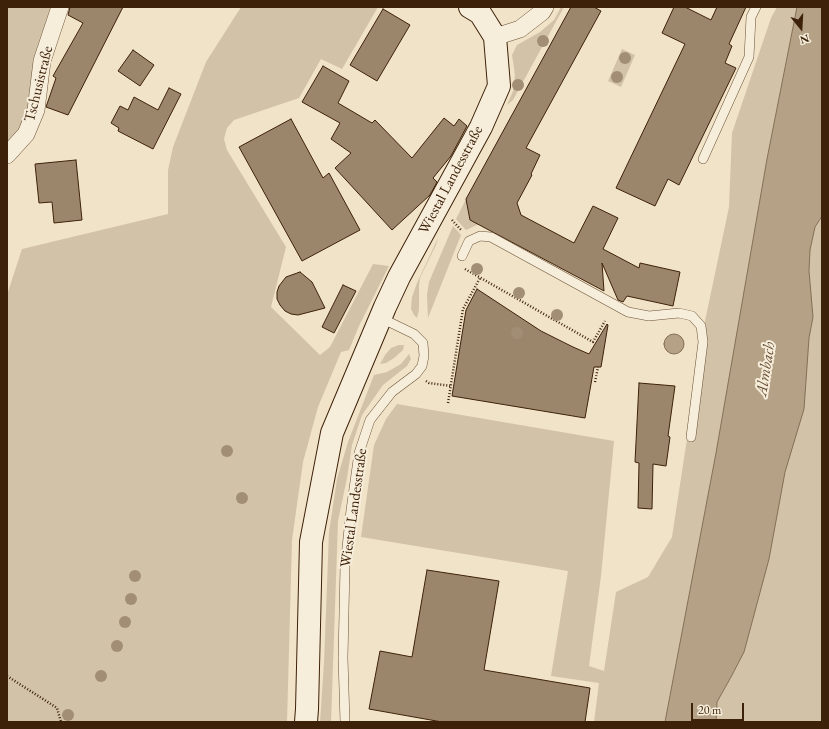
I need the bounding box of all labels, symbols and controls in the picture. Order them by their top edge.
north arrow [781,8,821,48]
text: N [798,31,811,47]
street label: Tschusistraße [21,44,57,124]
street label: Wiestal Landesstraße [415,123,487,237]
water label: Almbach [752,340,780,398]
street label: Wiestal Landesstraße [337,447,371,569]
scale bar [693,695,746,721]
text: 20 m [698,702,721,718]

